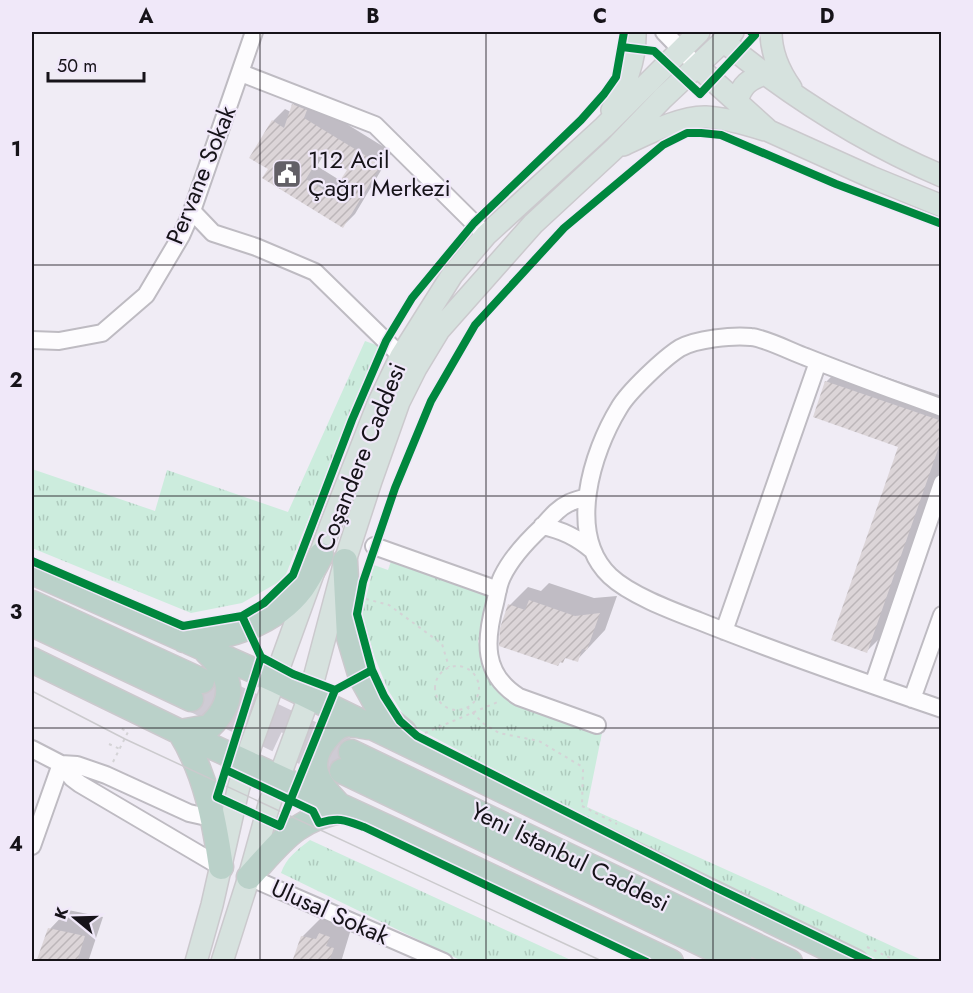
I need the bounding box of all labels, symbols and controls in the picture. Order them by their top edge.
text: A [138,2,154,31]
text: B [366,2,380,31]
text: C [593,2,607,31]
text: D [820,2,834,31]
scale bar [48,45,144,83]
text: 50 m [57,53,97,79]
street label: Pervane Sokak [157,100,244,249]
text: 1 [11,135,21,164]
place label: 112 Acil Çağrı Merkezi [308,142,451,205]
public building icon: 112 Acil Çağrı Merkezi [271,158,303,190]
street label: Coşandere Caddesi [307,357,414,556]
text: 2 [9,366,23,395]
text: 3 [10,598,22,627]
street label: Yeni İstanbul Caddesi [465,793,676,920]
text: 4 [9,830,23,859]
street label: Ulusal Sokak [266,870,395,953]
north arrow [45,888,105,948]
text: K [49,903,74,922]

